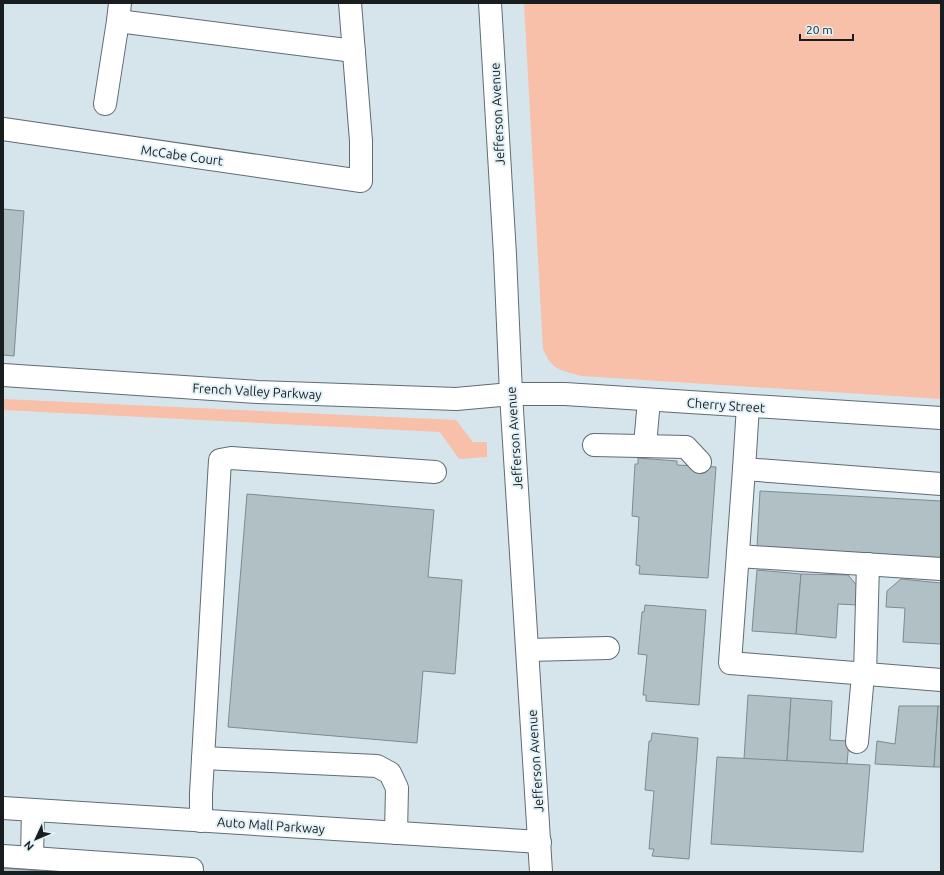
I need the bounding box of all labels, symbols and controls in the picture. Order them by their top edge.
scale bar [800,16,853,42]
text: 20 m [806,23,833,36]
street label: Jefferson Avenue [487,62,507,166]
street label: McCabe Court [140,142,224,168]
street label: French Valley Parkway [192,381,322,401]
street label: Jefferson Avenue [503,386,525,490]
street label: Cherry Street [686,395,766,415]
street label: Jefferson Avenue [524,709,546,813]
street label: Auto Mall Parkway [217,814,325,836]
north arrow [16,819,56,859]
text: N [22,839,36,853]

